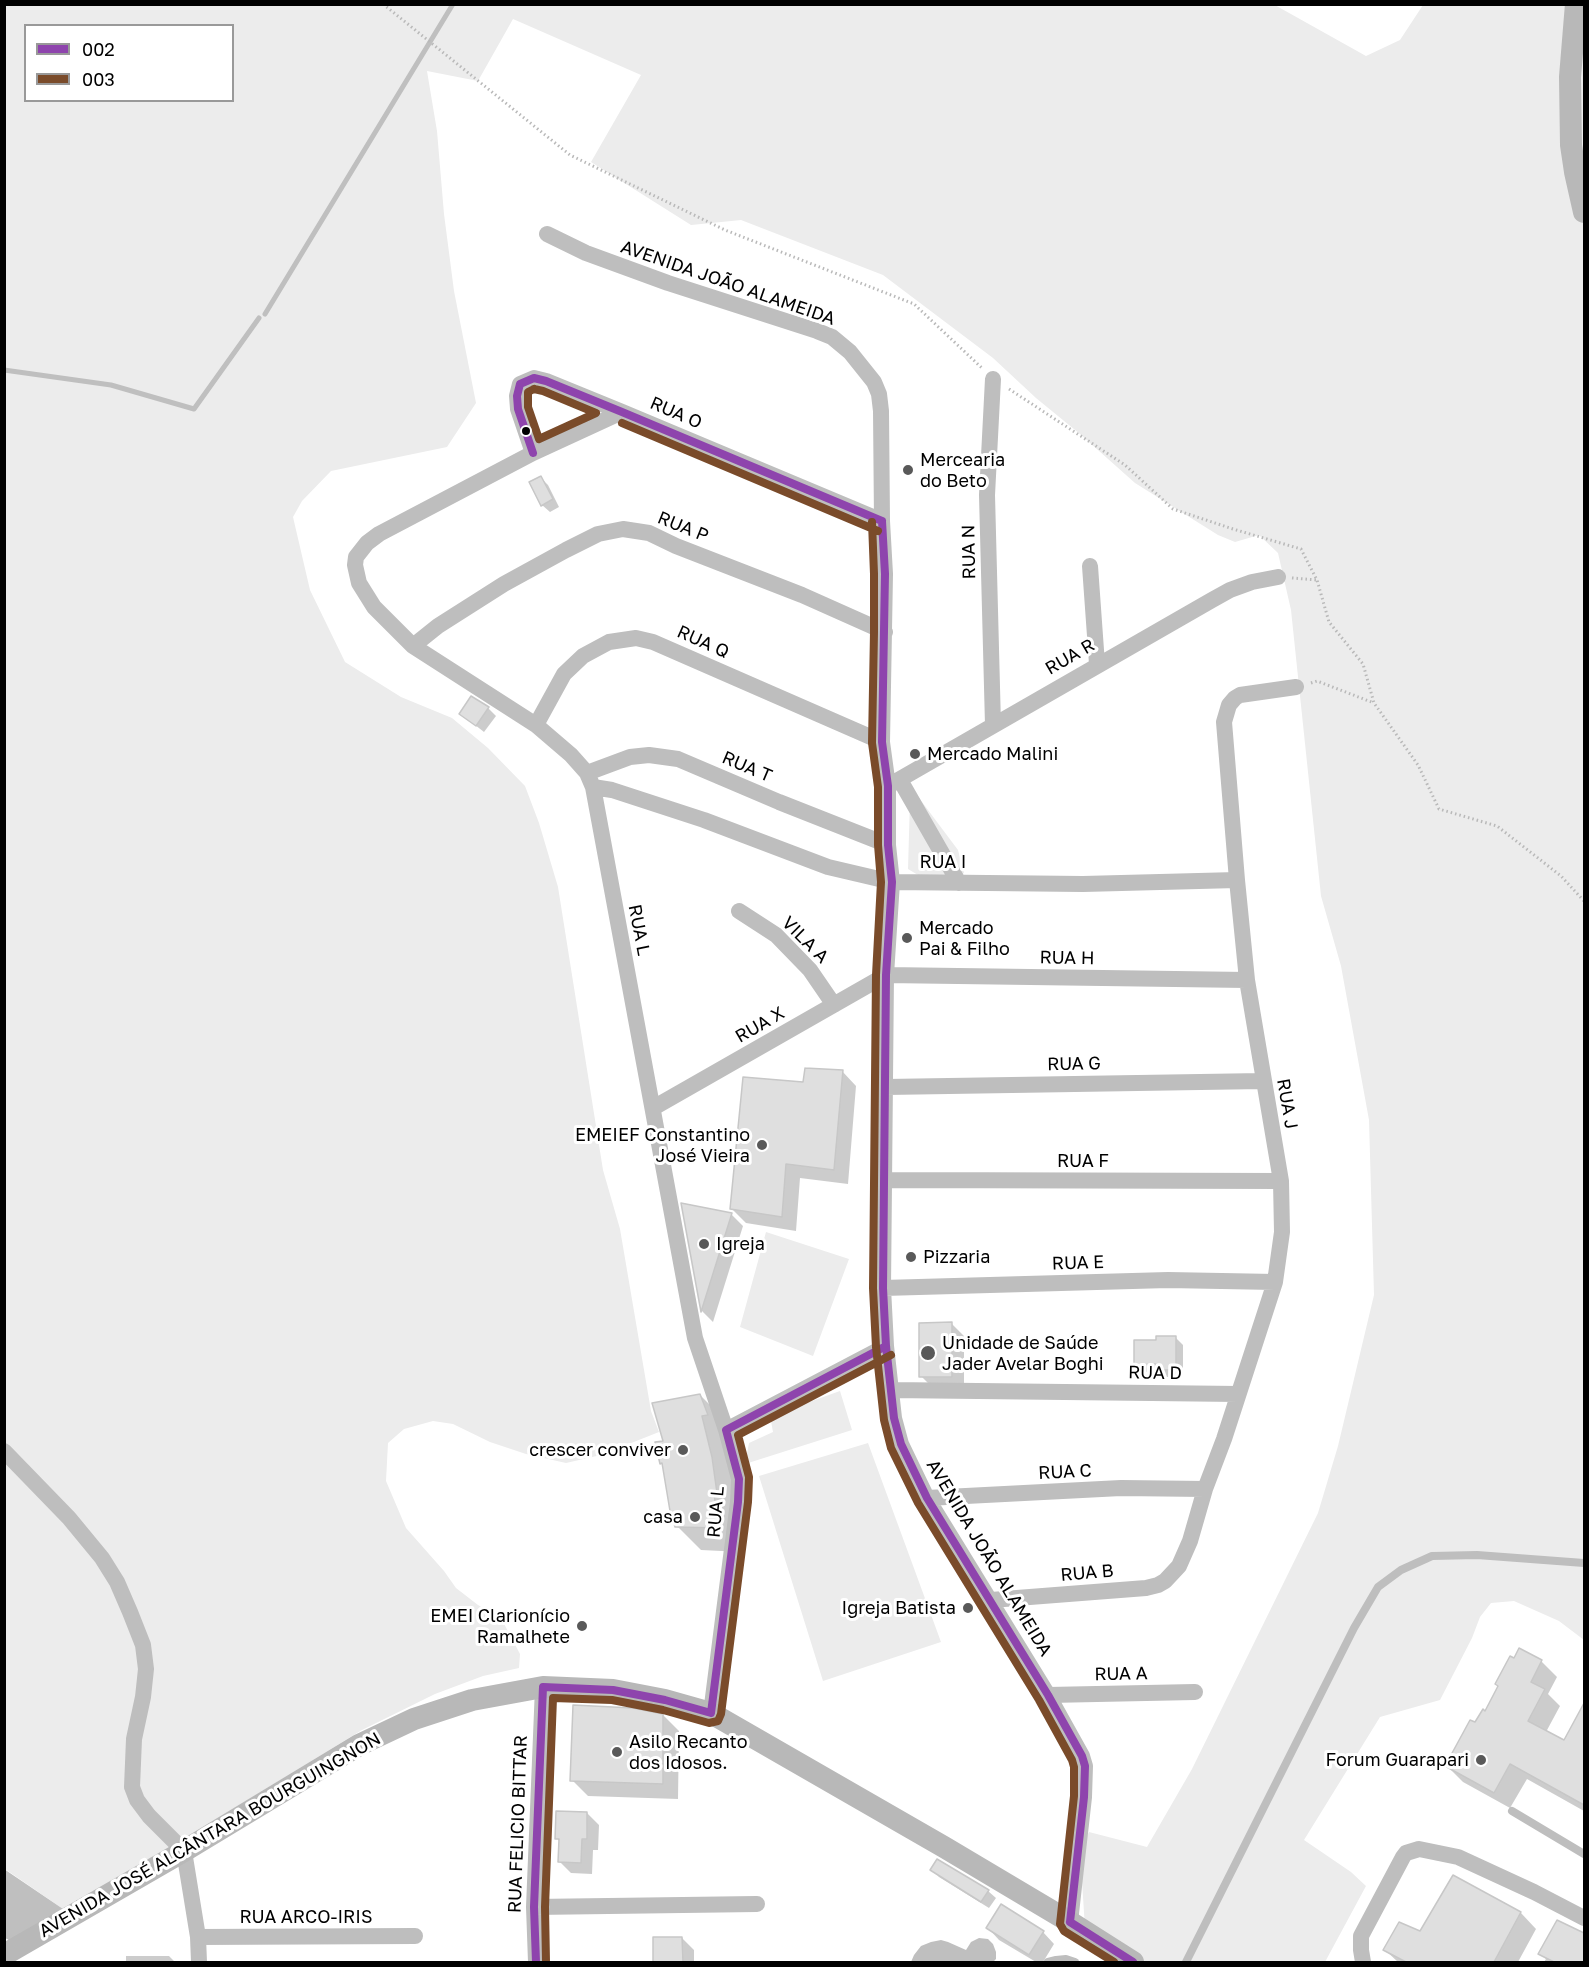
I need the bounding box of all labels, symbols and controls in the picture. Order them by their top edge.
legend [24,24,234,102]
text: 002 [82,38,115,60]
text: 003 [82,68,115,90]
street label: AVENIDA JOÃO ALAMEIDA [618,236,838,330]
street label: RUA O [647,392,705,434]
unlabelled marker [520,425,532,437]
place label: Mercearia do Beto [920,449,1005,492]
marker: Mercearia do Beto [901,463,915,477]
street label: RUA P [654,507,712,547]
street label: RUA N [958,524,980,580]
street label: RUA Q [674,621,732,663]
street label: RUA R [1041,634,1099,680]
place label: Mercado Malini [927,743,1058,765]
street label: RUA T [719,747,775,787]
marker: Mercado Malini [908,747,922,761]
street label: RUA I [920,851,966,873]
street label: RUA L [623,903,655,957]
street label: VILA A [777,912,833,968]
place label: Mercado Pai & Filho [919,917,1010,960]
marker: Mercado Pai & Filho [900,931,914,945]
street label: RUA H [1039,947,1095,969]
street label: RUA X [732,1002,788,1048]
street label: RUA G [1047,1053,1101,1075]
street label: RUA J [1272,1077,1302,1131]
place label: EMEIEF Constantino José Vieira [575,1124,750,1166]
marker: EMEIEF Constantino José Vieira [755,1138,769,1152]
street label: RUA F [1057,1150,1109,1172]
place label: Igreja [716,1233,765,1255]
marker: Igreja [697,1237,711,1251]
place label: Pizzaria [923,1246,990,1268]
marker: Pizzaria [904,1250,918,1264]
street label: RUA E [1052,1251,1104,1275]
place label: Unidade de Saúde Jader Avelar Boghi [942,1332,1104,1374]
marker: Unidade de Saúde Jader Avelar Boghi [919,1344,937,1362]
street label: RUA D [1128,1362,1182,1384]
place label: crescer conviver [529,1439,671,1461]
marker: crescer conviver [676,1443,690,1457]
street label: AVENIDA JOÃO ALAMEIDA [922,1456,1056,1660]
street label: RUA C [1038,1460,1092,1484]
street label: RUA L [703,1485,729,1539]
place label: casa [643,1506,683,1528]
marker: casa [688,1510,702,1524]
street label: RUA B [1060,1560,1114,1586]
place label: Igreja Batista [842,1597,956,1619]
marker: Igreja Batista [961,1601,975,1615]
place label: EMEI Clarionício Ramalhete [430,1605,570,1648]
marker: EMEI Clarionício Ramalhete [575,1619,589,1633]
street label: RUA A [1094,1663,1148,1685]
street label: AVENIDA JOSÉ ALCÂNTARA BOURGUINGNON [35,1728,385,1942]
place label: Asilo Recanto dos Idosos. [629,1731,748,1774]
street label: RUA FELICIO BITTAR [504,1735,532,1913]
marker: Asilo Recanto dos Idosos. [610,1745,624,1759]
place label: Forum Guarapari [1325,1749,1469,1771]
marker: Forum Guarapari [1474,1753,1488,1767]
street label: RUA ARCO-IRIS [240,1906,372,1928]

